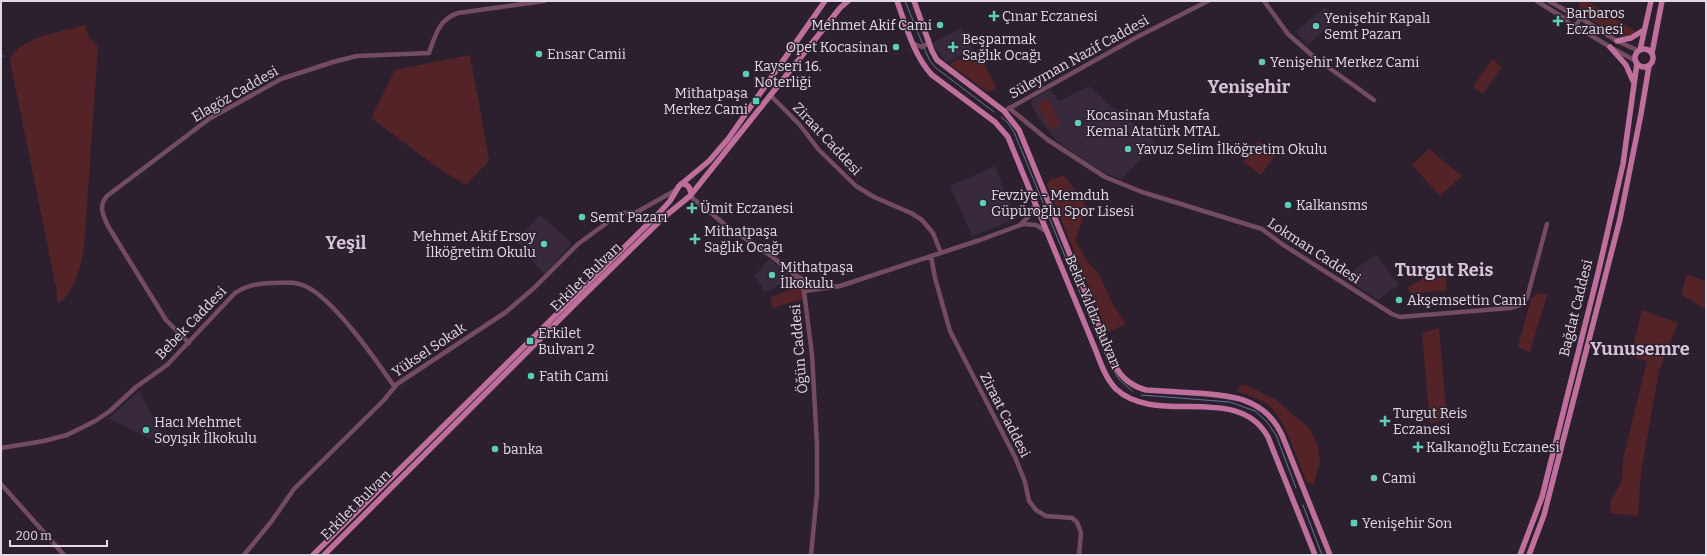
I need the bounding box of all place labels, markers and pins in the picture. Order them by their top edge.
place label: Barbaros Eczanesi [1566,5,1625,38]
place label: Çınar Eczanesi [1002,8,1098,25]
place label: Yenişehir Kapalı Semt Pazarı [1324,10,1430,43]
marker: Çınar Eczanesi [989,11,999,21]
marker: Barbaros Eczanesi [1553,16,1563,26]
place label: Mehmet Akif Cami [811,17,932,34]
marker: Mehmet Akif Cami [935,20,945,30]
marker: Yenişehir Kapalı Semt Pazarı [1311,21,1321,31]
place label: Beşparmak Sağlık Ocağı [962,31,1041,64]
place label: Opet Kocasinan [786,39,888,56]
marker: Beşparmak Sağlık Ocağı [947,41,959,53]
marker: Opet Kocasinan [891,42,901,52]
place label: Ensar Camii [547,46,626,63]
marker: Ensar Camii [534,49,544,59]
place label: Yenişehir Merkez Cami [1270,54,1419,71]
marker: Yenişehir Merkez Cami [1257,57,1267,67]
place label: Kayseri 16. Noterliği [754,58,822,91]
marker: Kayseri 16. Noterliği [741,69,751,79]
place label: Mithatpaşa Merkez Cami [664,85,748,118]
marker: Mithatpaşa Merkez Cami [751,96,761,106]
place label: Kocasinan Mustafa Kemal Atatürk MTAL [1086,107,1220,140]
marker: Kocasinan Mustafa Kemal Atatürk MTAL [1073,118,1083,128]
place label: Yavuz Selim İlköğretim Okulu [1136,141,1328,158]
marker: Yavuz Selim İlköğretim Okulu [1123,144,1133,154]
place label: Fevziye - Memduh Güpüroğlu Spor Lisesi [991,187,1134,220]
place label: Kalkansms [1296,197,1368,214]
marker: Fevziye - Memduh Güpüroğlu Spor Lisesi [978,198,988,208]
place label: Ümit Eczanesi [700,200,793,217]
marker: Kalkansms [1283,200,1293,210]
marker: Ümit Eczanesi [687,203,697,213]
place label: Semt Pazarı [590,209,667,226]
marker: Semt Pazarı [577,212,587,222]
place label: Mithatpaşa Sağlık Ocağı [704,223,783,256]
place label: Mehmet Akif Ersoy İlköğretim Okulu [413,228,537,261]
marker: Mithatpaşa Sağlık Ocağı [689,233,701,245]
marker: Mehmet Akif Ersoy İlköğretim Okulu [539,239,549,249]
place label: Mithatpaşa İlkokulu [780,259,854,292]
marker: Mithatpaşa İlkokulu [767,270,777,280]
place label: Akşemsettin Cami [1407,292,1526,309]
marker: Akşemsettin Cami [1394,295,1404,305]
place label: Erkilet Bulvarı 2 [538,325,595,358]
marker: Erkilet Bulvarı 2 [525,336,535,346]
place label: Fatih Cami [539,368,609,385]
marker: Fatih Cami [526,371,536,381]
place label: Turgut Reis Eczanesi [1393,405,1467,438]
place label: Hacı Mehmet Soyışık İlkokulu [154,414,257,447]
marker: Turgut Reis Eczanesi [1380,416,1390,426]
marker: Hacı Mehmet Soyışık İlkokulu [141,425,151,435]
place label: Kalkanoğlu Eczanesi [1426,439,1560,456]
place label: banka [503,441,543,458]
marker: Kalkanoğlu Eczanesi [1413,442,1423,452]
marker: banka [490,444,500,454]
place label: Cami [1382,470,1416,487]
marker: Cami [1369,473,1379,483]
place label: Yenişehir Son [1362,515,1452,532]
marker: Yenişehir Son [1349,518,1359,528]

